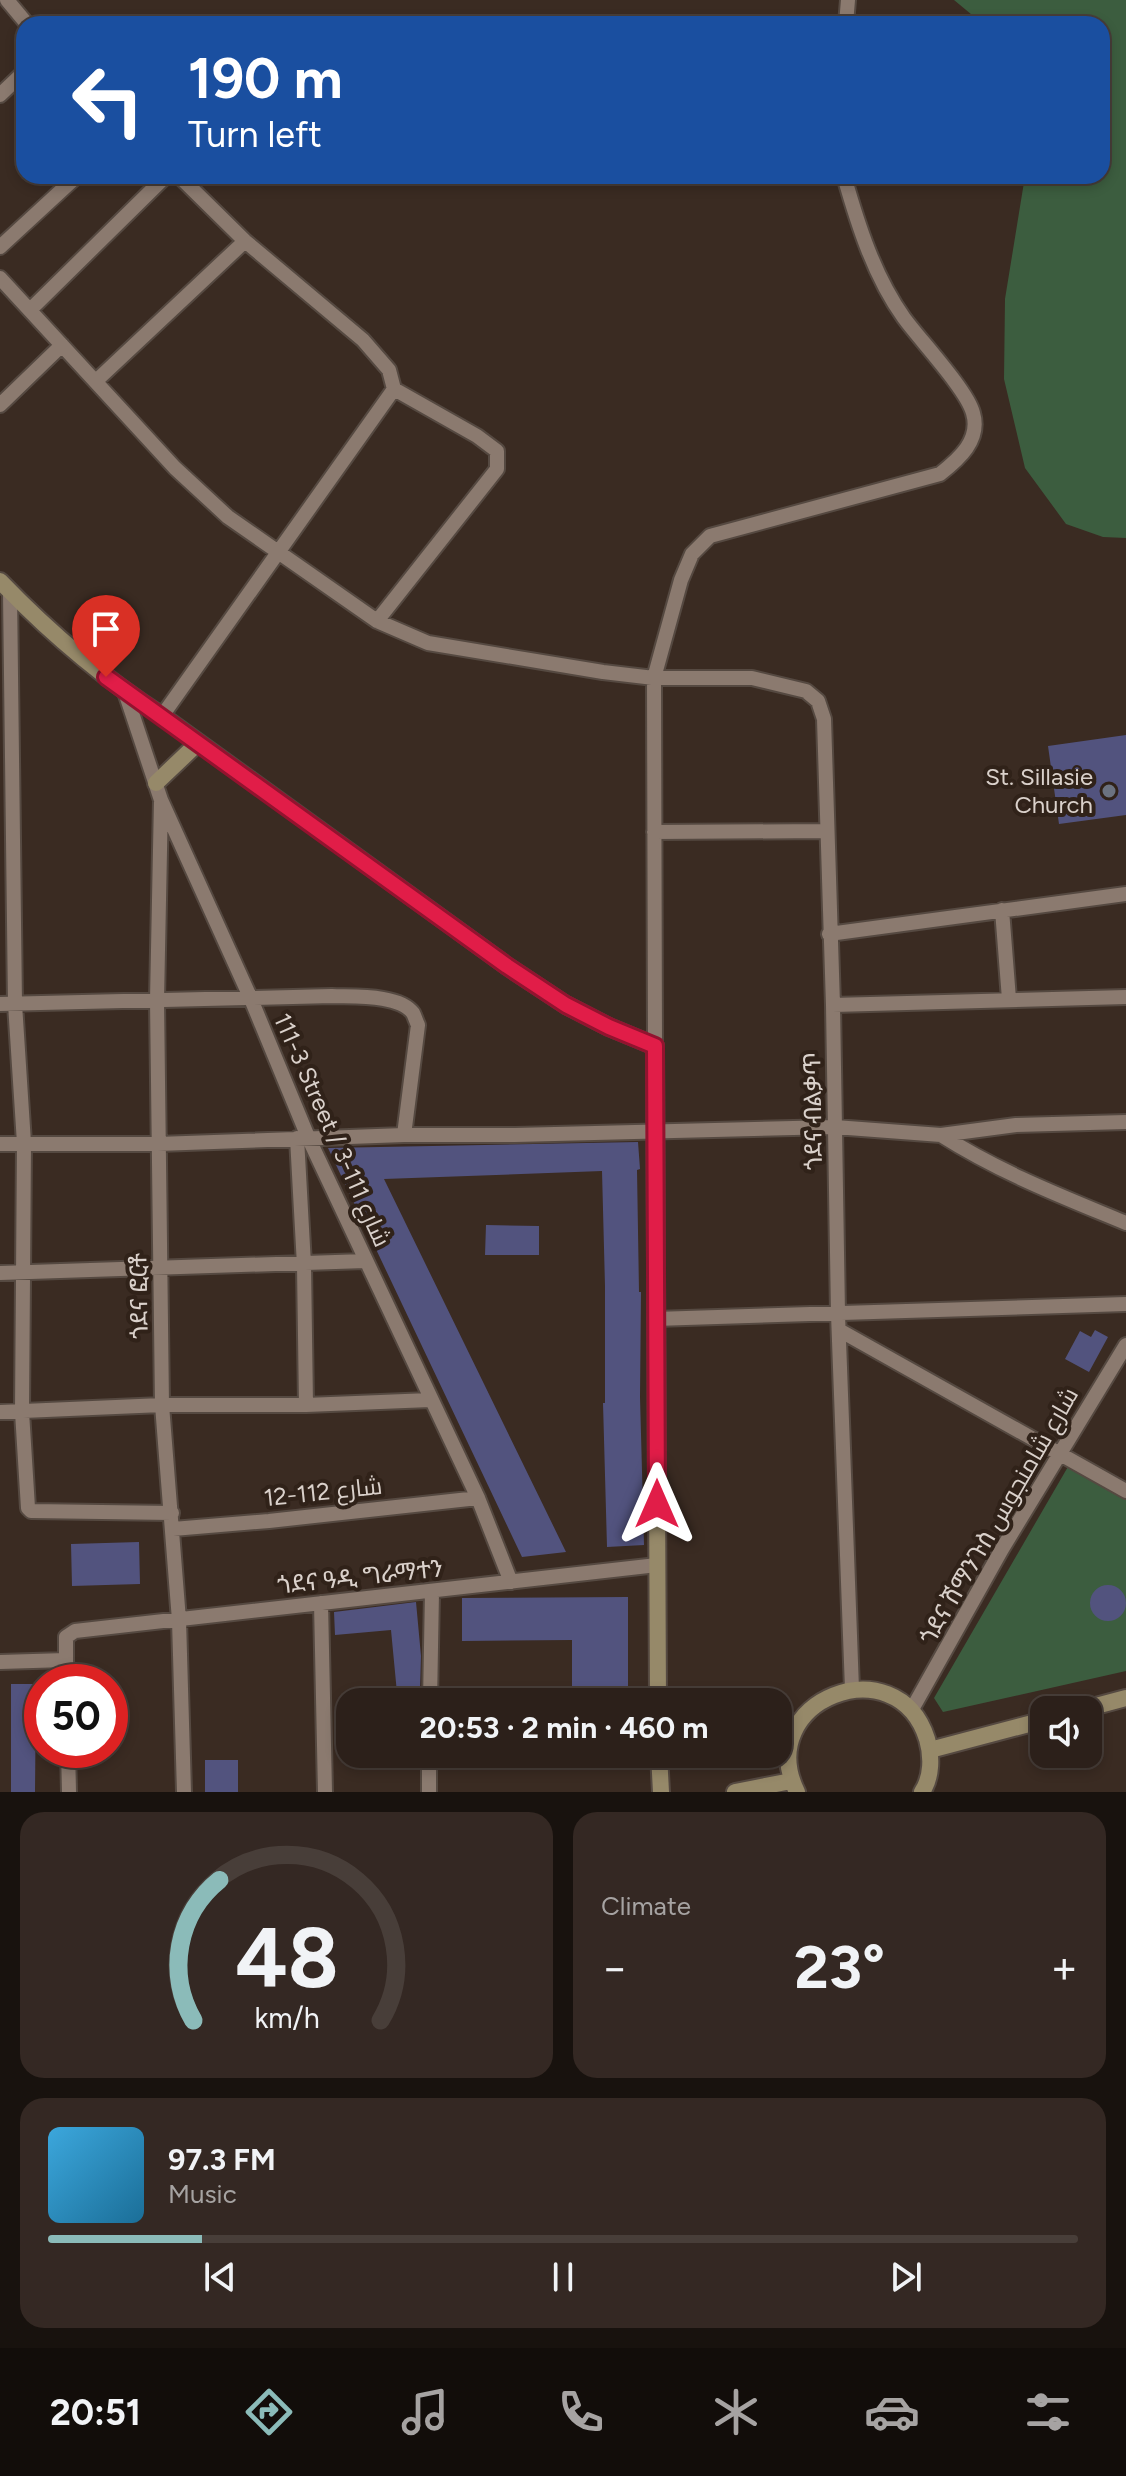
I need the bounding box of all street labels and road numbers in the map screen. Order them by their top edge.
street label: 111-3 Street / شارع 111-3 [266,1009,397,1252]
street label: ጎደና ብልቃጥ [797,1051,828,1171]
street label: ጎደና ፎርቶ [123,1252,154,1339]
street label: ጎደና ሽማንጉስ شارع شامنجوس [913,1382,1086,1650]
street label: شارع 112-12 [262,1471,384,1514]
street label: ጎደና ዓዲ ግራማተን [276,1553,444,1600]

